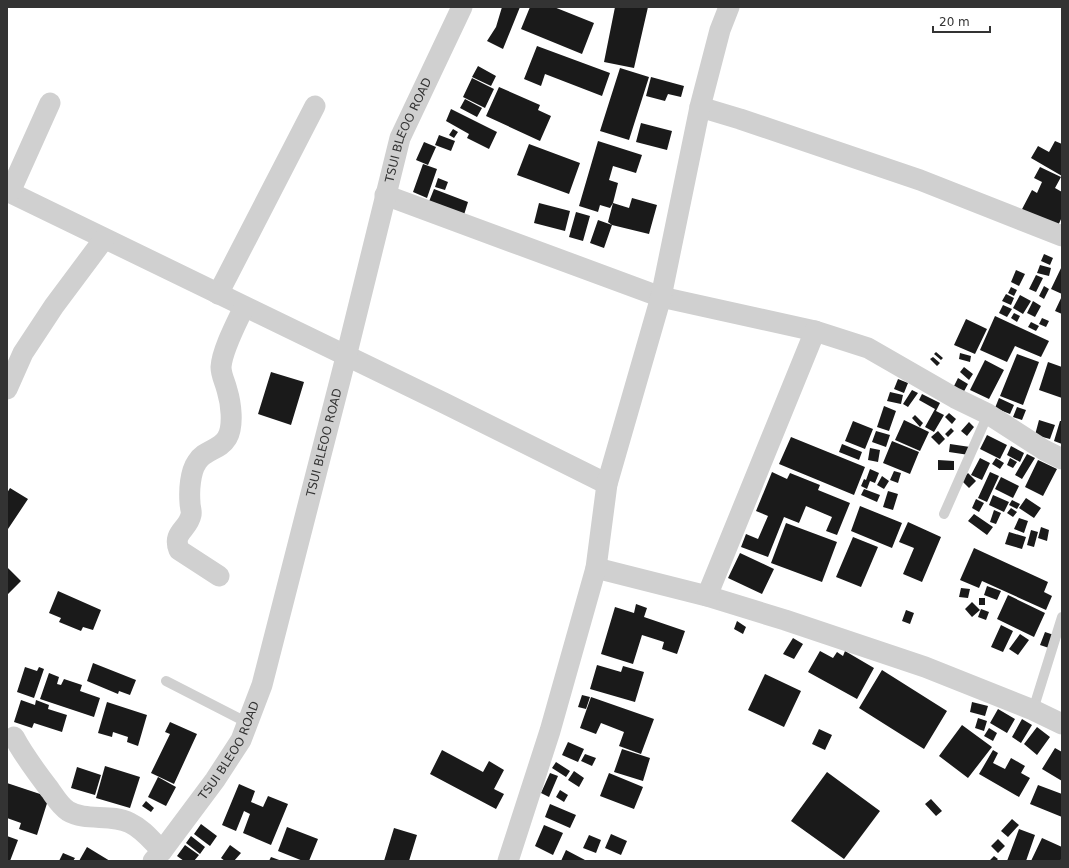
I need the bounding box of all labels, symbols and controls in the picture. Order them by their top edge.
scale bar [933,8,990,34]
text: 20 m [939,15,970,29]
street label: TSUI BLEOO ROAD [382,75,435,185]
street label: TSUI BLEOO ROAD [303,387,345,499]
street label: TSUI BLEOO ROAD [195,699,262,803]

